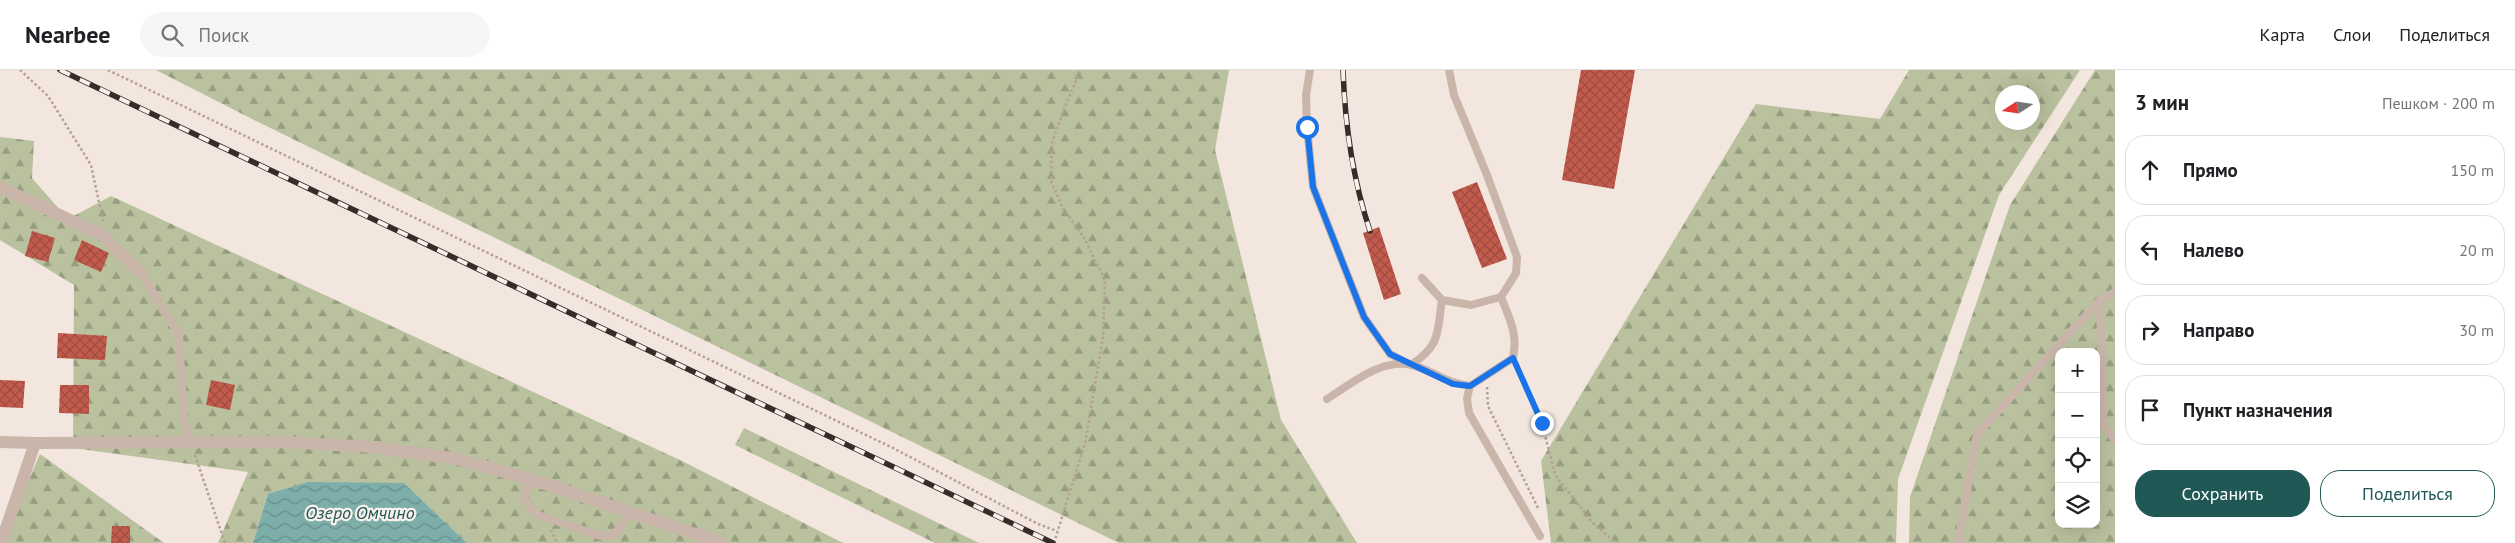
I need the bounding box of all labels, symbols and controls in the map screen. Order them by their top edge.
search box [140,12,490,57]
text: Nearbee [25,19,110,50]
icon: search [158,21,186,49]
text: Поиск [198,23,249,47]
text: Карта [2260,23,2305,46]
text: Слои [2333,23,2371,46]
text: Поделиться [2399,23,2490,46]
north arrow [1995,85,2040,130]
text: 3 мин [2135,89,2189,116]
text: Пешком · 200 m [2382,93,2495,113]
route start [1296,116,1319,139]
icon: ahead [2136,156,2164,184]
text: Прямо [2183,158,2238,182]
text: 150 m [2451,160,2494,180]
icon: left [2136,236,2164,264]
text: Налево [2183,238,2244,262]
text: 20 m [2459,240,2494,260]
icon: right [2136,316,2164,344]
text: Направо [2183,318,2254,342]
text: 30 m [2459,320,2494,340]
map controls [2055,348,2100,528]
button: + [2055,348,2100,393]
button: − [2055,393,2100,438]
icon: arrive [2136,396,2164,424]
text: Пункт назначения [2183,398,2333,422]
route end [1531,412,1554,435]
button: locate [2055,438,2100,483]
button: Сохранить [2135,470,2310,517]
button: Поделиться [2320,470,2495,517]
button: layers [2055,483,2100,528]
water label: Озеро Омчино [305,501,415,524]

